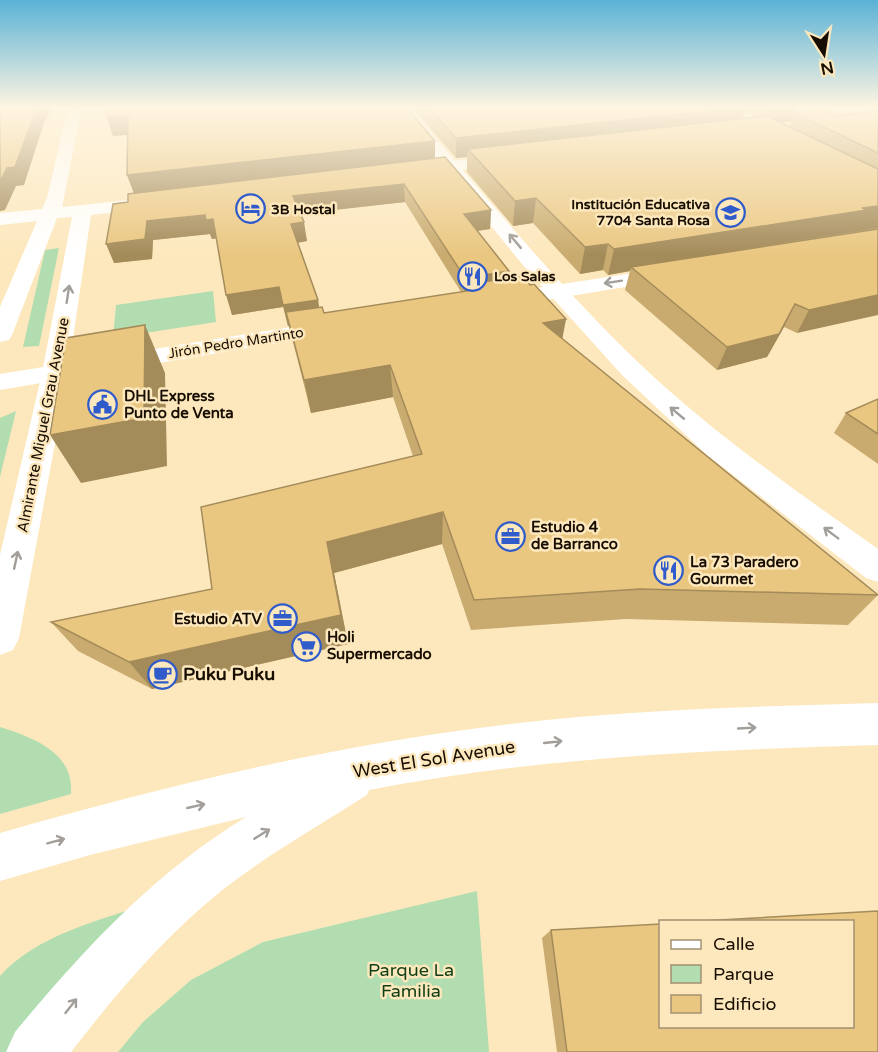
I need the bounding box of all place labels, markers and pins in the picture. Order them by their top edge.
hotel icon: 3B Hostal [234,193,266,225]
place label: Institución Educativa 7704 Santa Rosa [571,196,710,229]
school or university icon: Institución Educativa 7704 Santa Rosa [715,196,747,228]
place label: 3B Hostal [271,201,335,218]
restaurant icon: Los Salas [457,260,489,292]
place label: Los Salas [494,268,556,285]
place label: DHL Express Punto de Venta [124,387,234,422]
public building icon: DHL Express Punto de Venta [87,389,119,421]
place label: Estudio 4 de Barranco [531,518,618,553]
office icon: Estudio 4 de Barranco [494,520,526,552]
place label: La 73 Paradero Gourmet [690,553,799,588]
restaurant icon: La 73 Paradero Gourmet [653,555,685,587]
office icon: Estudio ATV [267,603,299,635]
place label: Estudio ATV [174,610,263,628]
place label: Holi Supermercado [327,628,432,664]
supermarket icon: Holi Supermercado [290,630,322,662]
cafe icon: Puku Puku [146,658,178,690]
place label: Puku Puku [183,663,275,685]

